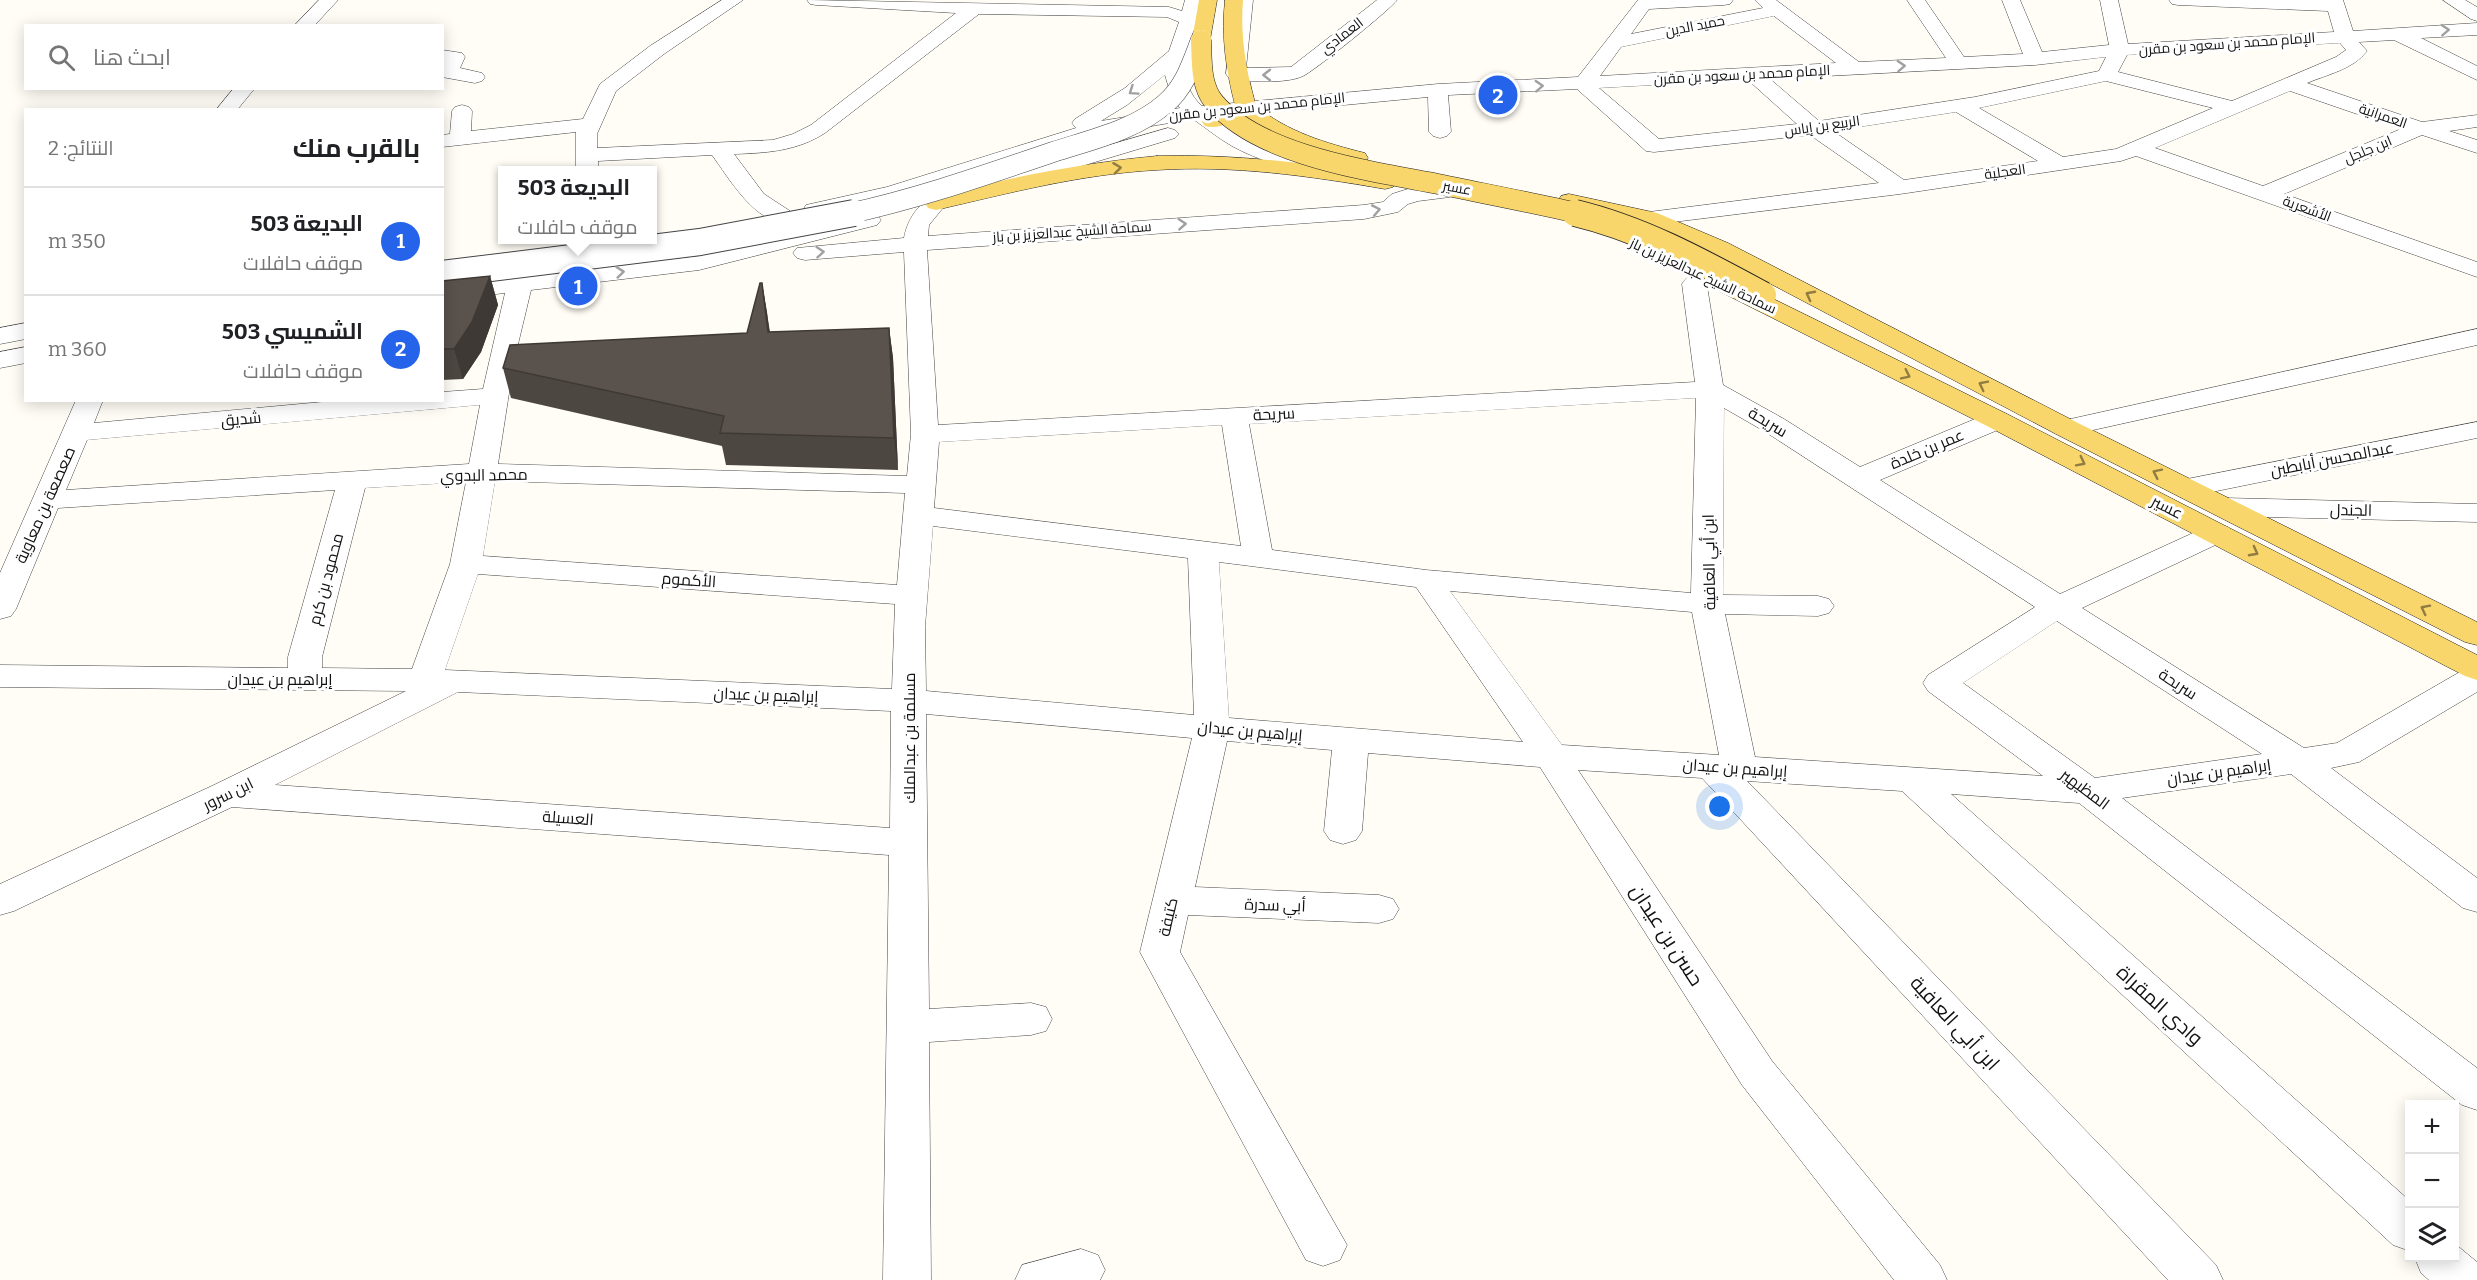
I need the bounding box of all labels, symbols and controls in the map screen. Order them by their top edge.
street label: حميد الدين [1664,12,1726,40]
street label: العمادي [1317,14,1369,60]
search box [24,24,444,90]
one-way arrow [2441,24,2450,37]
street label: الإمام محمد بن سعود بن مقرن [2138,29,2316,60]
icon: search [45,41,78,74]
text: ابحث هنا [93,44,171,71]
one-way arrow [1897,60,1906,73]
street label: الإمام محمد بن سعود بن مقرن [1653,62,1831,89]
one-way arrow [1262,69,1271,81]
pin: 2 [1478,72,1518,118]
one-way arrow [1534,79,1543,92]
one-way arrow [1128,84,1139,95]
street label: الإمام محمد بن سعود بن مقرن [1168,89,1346,126]
street label: العمرانية [2357,100,2409,132]
street label: الربيع بن إياس [1783,112,1861,140]
street label: ابن جلجل [2341,132,2395,168]
text: بالقرب منك [293,133,420,164]
text: النتائج: 2 [48,136,114,160]
street label: العجلية [1983,161,2027,183]
one-way arrow [1112,162,1121,175]
popup [498,166,657,244]
text: البديعة 503 [518,174,630,201]
street label: عسير [1440,177,1473,199]
street label: الأشعرية [2280,192,2334,226]
one-way arrow [1371,204,1381,217]
text: البديعة 503 [250,210,363,237]
text: موقف حافلات [518,215,638,239]
street label: سماحة الشيخ عبدالعزيز بن باز [991,218,1152,246]
one-way arrow [1178,218,1187,231]
text: 350 m [48,229,106,253]
text: 1 [396,229,405,253]
street label: سماحة الشيخ عبدالعزيز بن باز [1626,234,1779,317]
one-way arrow [816,246,825,259]
text: موقف حافلات [243,251,363,275]
pin: 1 [558,264,598,308]
one-way arrow [615,266,624,278]
one-way arrow [1806,291,1817,302]
text: الشميسي 503 [222,318,363,345]
text: 360 m [48,337,107,361]
text: 2 [395,337,406,361]
text: موقف حافلات [243,359,363,383]
one-way arrow [1900,367,1911,379]
one-way arrow [1979,381,1990,392]
street label: سريحة [1252,403,1296,425]
street label: سريحة [1745,403,1791,441]
street label: شديق [220,408,262,431]
street label: عمر بن خلدة [1887,425,1967,474]
street label: عبدالمحسن أبابطين [2269,438,2395,481]
street label: صعصعة بن معاوية [11,444,80,567]
one-way arrow [2074,455,2085,467]
street label: محمد البدوي [440,465,528,489]
one-way arrow [2153,469,2164,480]
street label: عسير [2147,491,2186,523]
street label: الجندل [2330,500,2372,521]
street label: ابن أبي العافية [1699,514,1723,610]
street label: محمود بن كرم [305,531,349,628]
one-way arrow [2248,545,2258,556]
street label: الأكموم [661,569,717,593]
one-way arrow [2420,605,2431,616]
street label: سريحة [2155,665,2201,703]
street label: إبراهيم بن عيدان [227,670,333,691]
street label: مسلمة بن عبدالملك [900,672,920,804]
street label: إبراهيم بن عيدان [713,684,819,708]
street label: إبراهيم بن عيدان [1197,717,1303,747]
street label: إبراهيم بن عيدان [1682,755,1788,783]
street label: إبراهيم بن عيدان [2166,755,2273,791]
street label: المظيهير [2055,764,2113,814]
street label: ابن سرور [199,774,257,816]
your location [1705,792,1734,821]
street label: العسيلة [542,807,594,829]
street label: حسن بن عيدان [1624,880,1709,991]
street label: أبي سدرة [1244,894,1306,920]
street label: كتيفة [1154,896,1182,938]
street label: وادي المقراة [2109,960,2208,1053]
street label: ابن أبي العافية [1902,971,2005,1078]
map controls [2405,1100,2459,1262]
button: + [2405,1100,2459,1154]
button: − [2405,1154,2459,1208]
button: layers [2405,1208,2459,1262]

